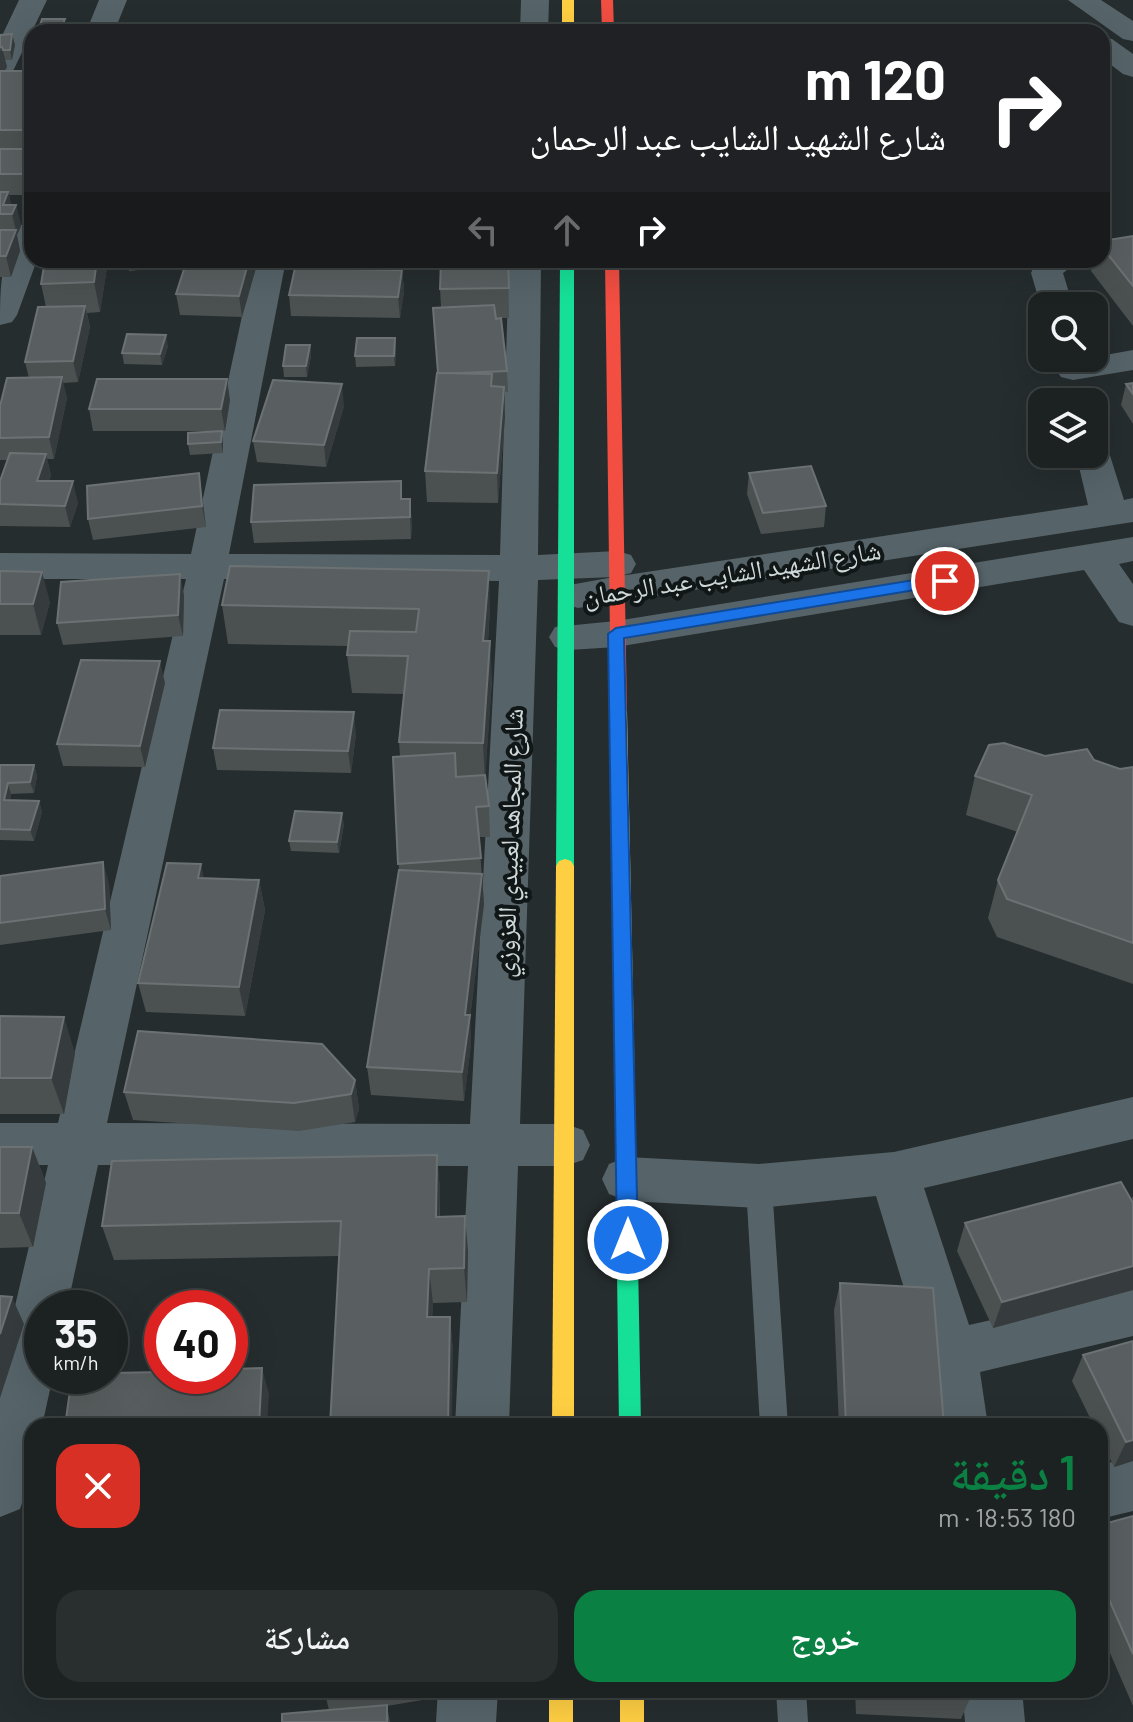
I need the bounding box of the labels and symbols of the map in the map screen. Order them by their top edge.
street label: شارع الشهيد الشايب عبد الرحمان [581,533,883,613]
pin [911,547,979,615]
street label: شارع المجاهد لعبيدي العزوزي [488,708,535,979]
position arrow [586,1198,670,1282]
speed limit sign: 40 [144,1290,248,1394]

